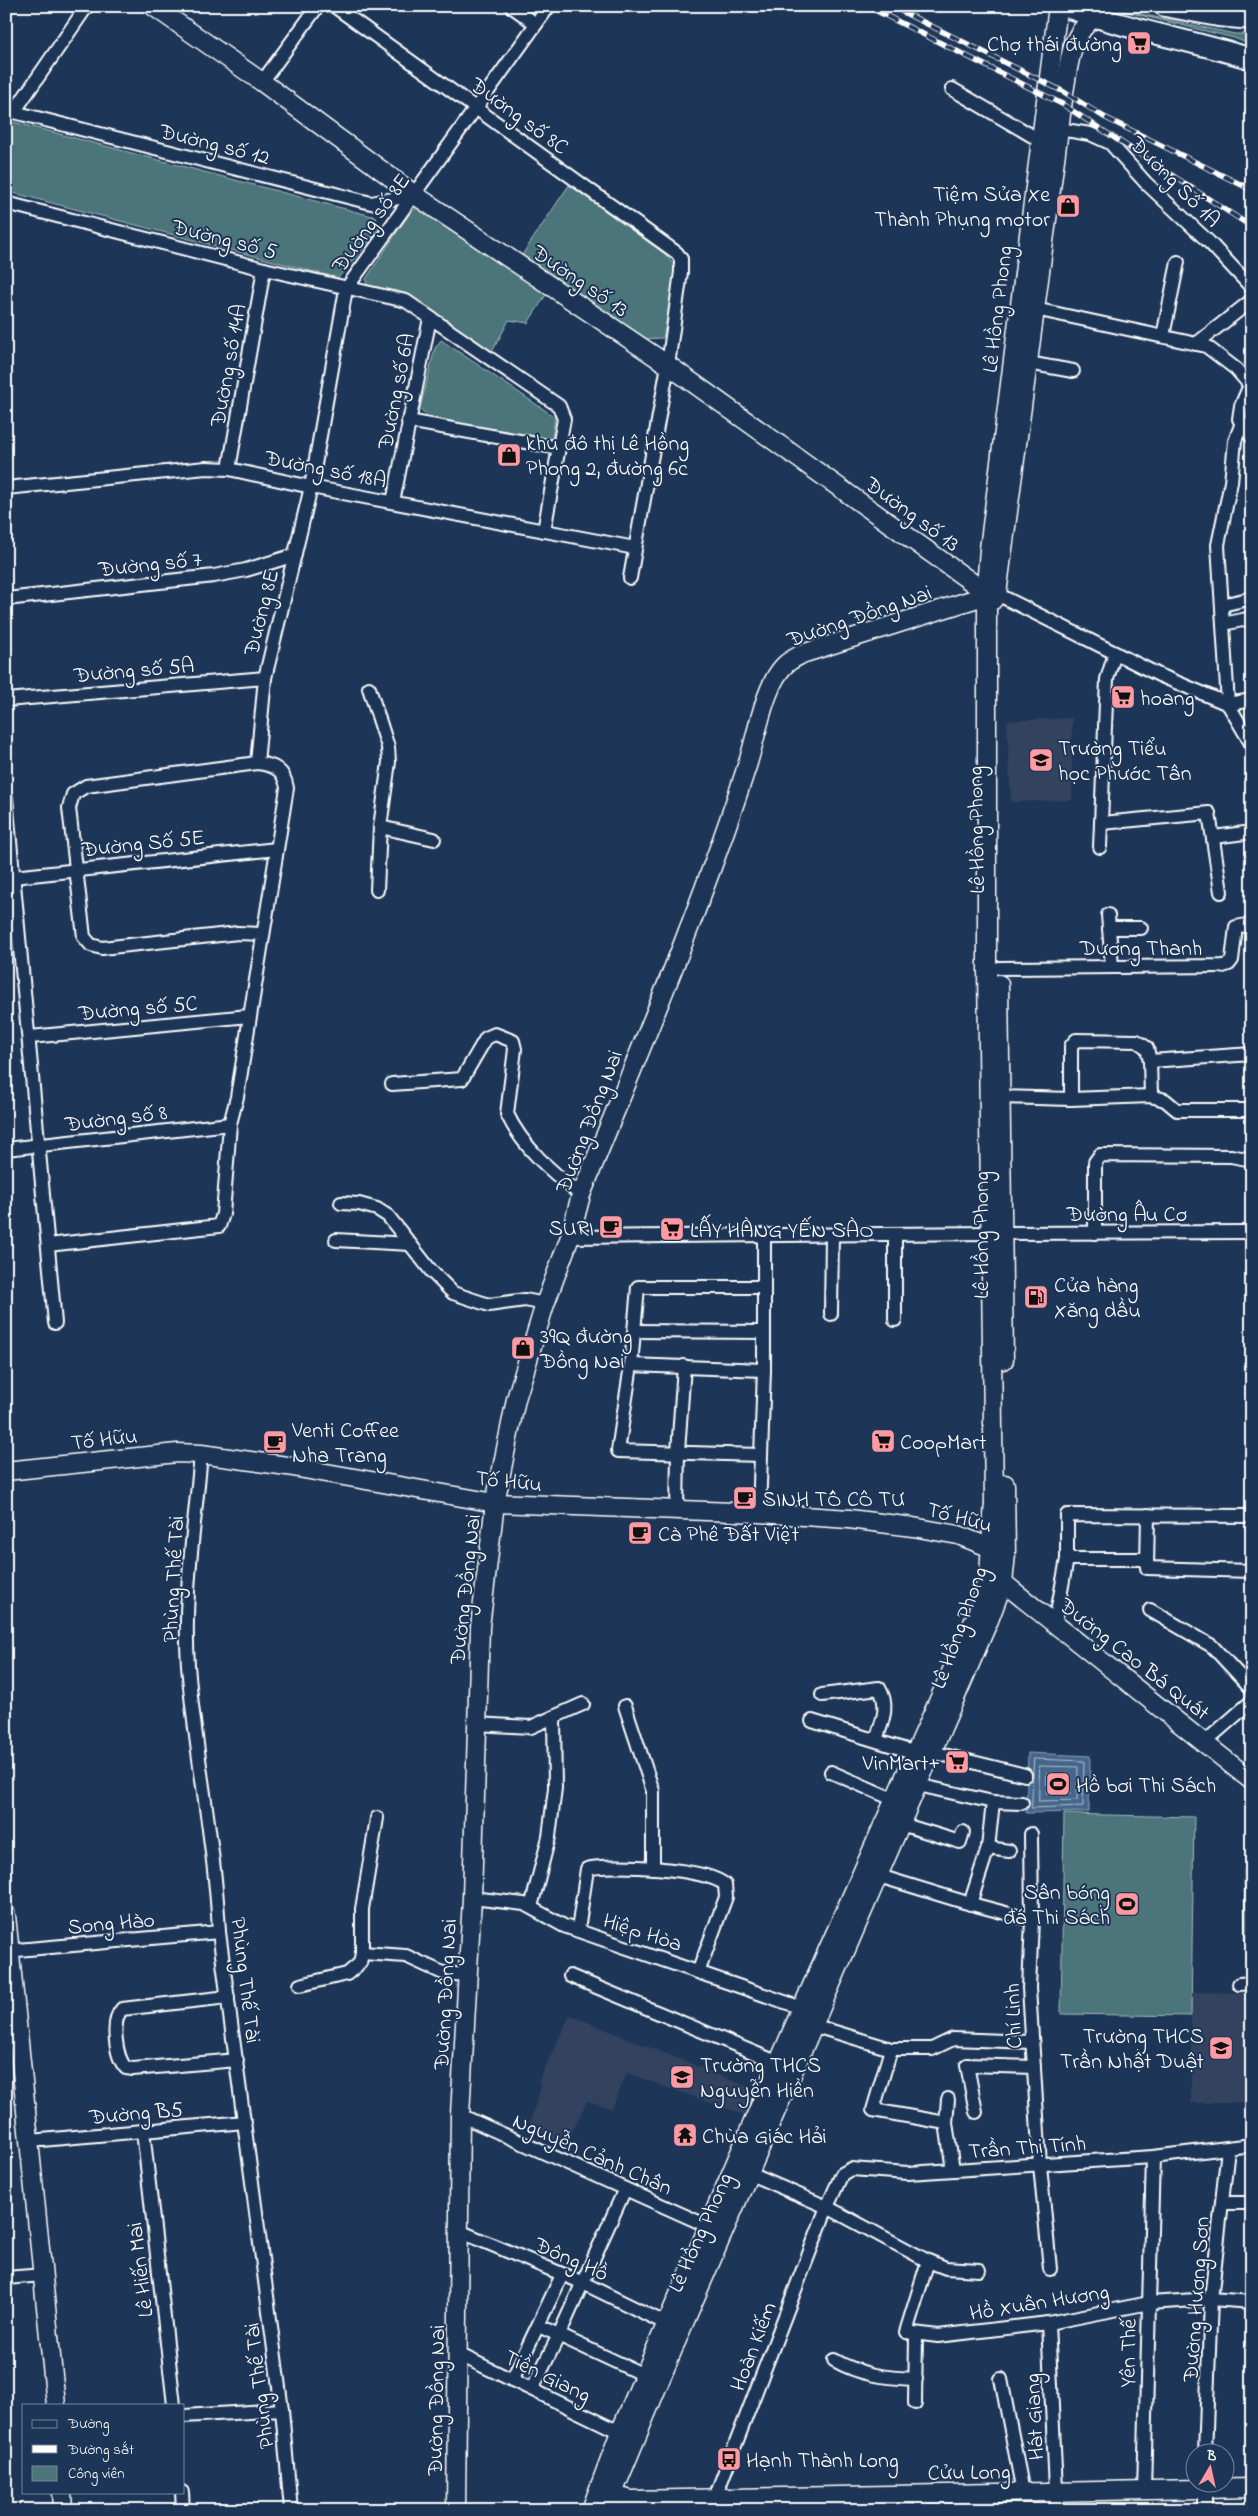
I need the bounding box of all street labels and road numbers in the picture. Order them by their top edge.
street label: Đường số 8C [461,70,574,165]
street label: Đường số 12 [155,117,273,176]
street label: Đường Số 1A [1119,129,1227,237]
street label: Đường số 8E [325,167,420,282]
street label: Đường số 5 [167,212,280,270]
street label: Đường số 13 [523,238,634,327]
street label: Lê Hồng Phong [975,244,1024,375]
street label: Đường số 14A [203,302,257,431]
street label: Đường số 6A [371,331,426,454]
street label: Đường số 18A [261,443,389,499]
street label: Đường số 13 [856,469,965,562]
street label: Đường số 7 [96,545,204,588]
street label: Đường 8E [237,566,290,660]
street label: Đường Đồng Nai [782,578,937,659]
street label: Đường số 5A [72,651,196,694]
street label: Lê Hồng Phong [961,766,996,894]
street label: Đường Số 5E [79,823,206,868]
street label: Dương Thanh [1079,934,1202,967]
street label: Đường số 5C [77,989,199,1032]
street label: Đường Đồng Nai [548,1046,634,1200]
street label: Đường số 8 [62,1098,169,1143]
street label: Lê Hồng Phong [967,1171,1000,1299]
street label: Đường Âu Cơ [1066,1199,1187,1233]
street label: Tố Hữu [70,1422,139,1460]
street label: Tố Hữu [474,1464,543,1502]
street label: Tố Hữu [923,1495,995,1543]
street label: Đường Đồng Nai [443,1513,492,1667]
street label: Phùng Thế Tài [156,1515,195,1643]
street label: Lê Hồng Phong [924,1562,999,1694]
street label: Đường Cao Bá Quát [1049,1591,1216,1731]
street label: Song Hào [66,1905,156,1946]
street label: Hiệp Hòa [598,1906,686,1962]
street label: Phùng Thế Tài [219,1916,268,2045]
street label: Đường Đồng Nai [427,1918,468,2071]
street label: Chí Linh [998,1983,1032,2049]
street label: Đường B5 [87,2095,184,2136]
street label: Nguyễn Cảnh Chân [506,2106,677,2206]
street label: Trần Thị Tính [967,2129,1087,2169]
street label: Lê Hồng Phong [661,2168,743,2299]
street label: Đường Hương Sơn [1176,2215,1221,2384]
street label: Lê Hiến Mai [120,2220,164,2319]
street label: Đông Hồ [527,2230,613,2292]
street label: Hồ Xuân Hương [968,2277,1112,2332]
street label: Hoàn Kiếm [723,2298,786,2396]
street label: Yên Thế [1113,2316,1147,2388]
street label: Phùng Thế Tài [237,2321,286,2450]
street label: Đường Đồng Nai [421,2324,456,2477]
street label: Tiền Giang [497,2343,596,2413]
street label: Hát Giang [1018,2372,1055,2461]
street label: Cửu Long [927,2457,1011,2492]

